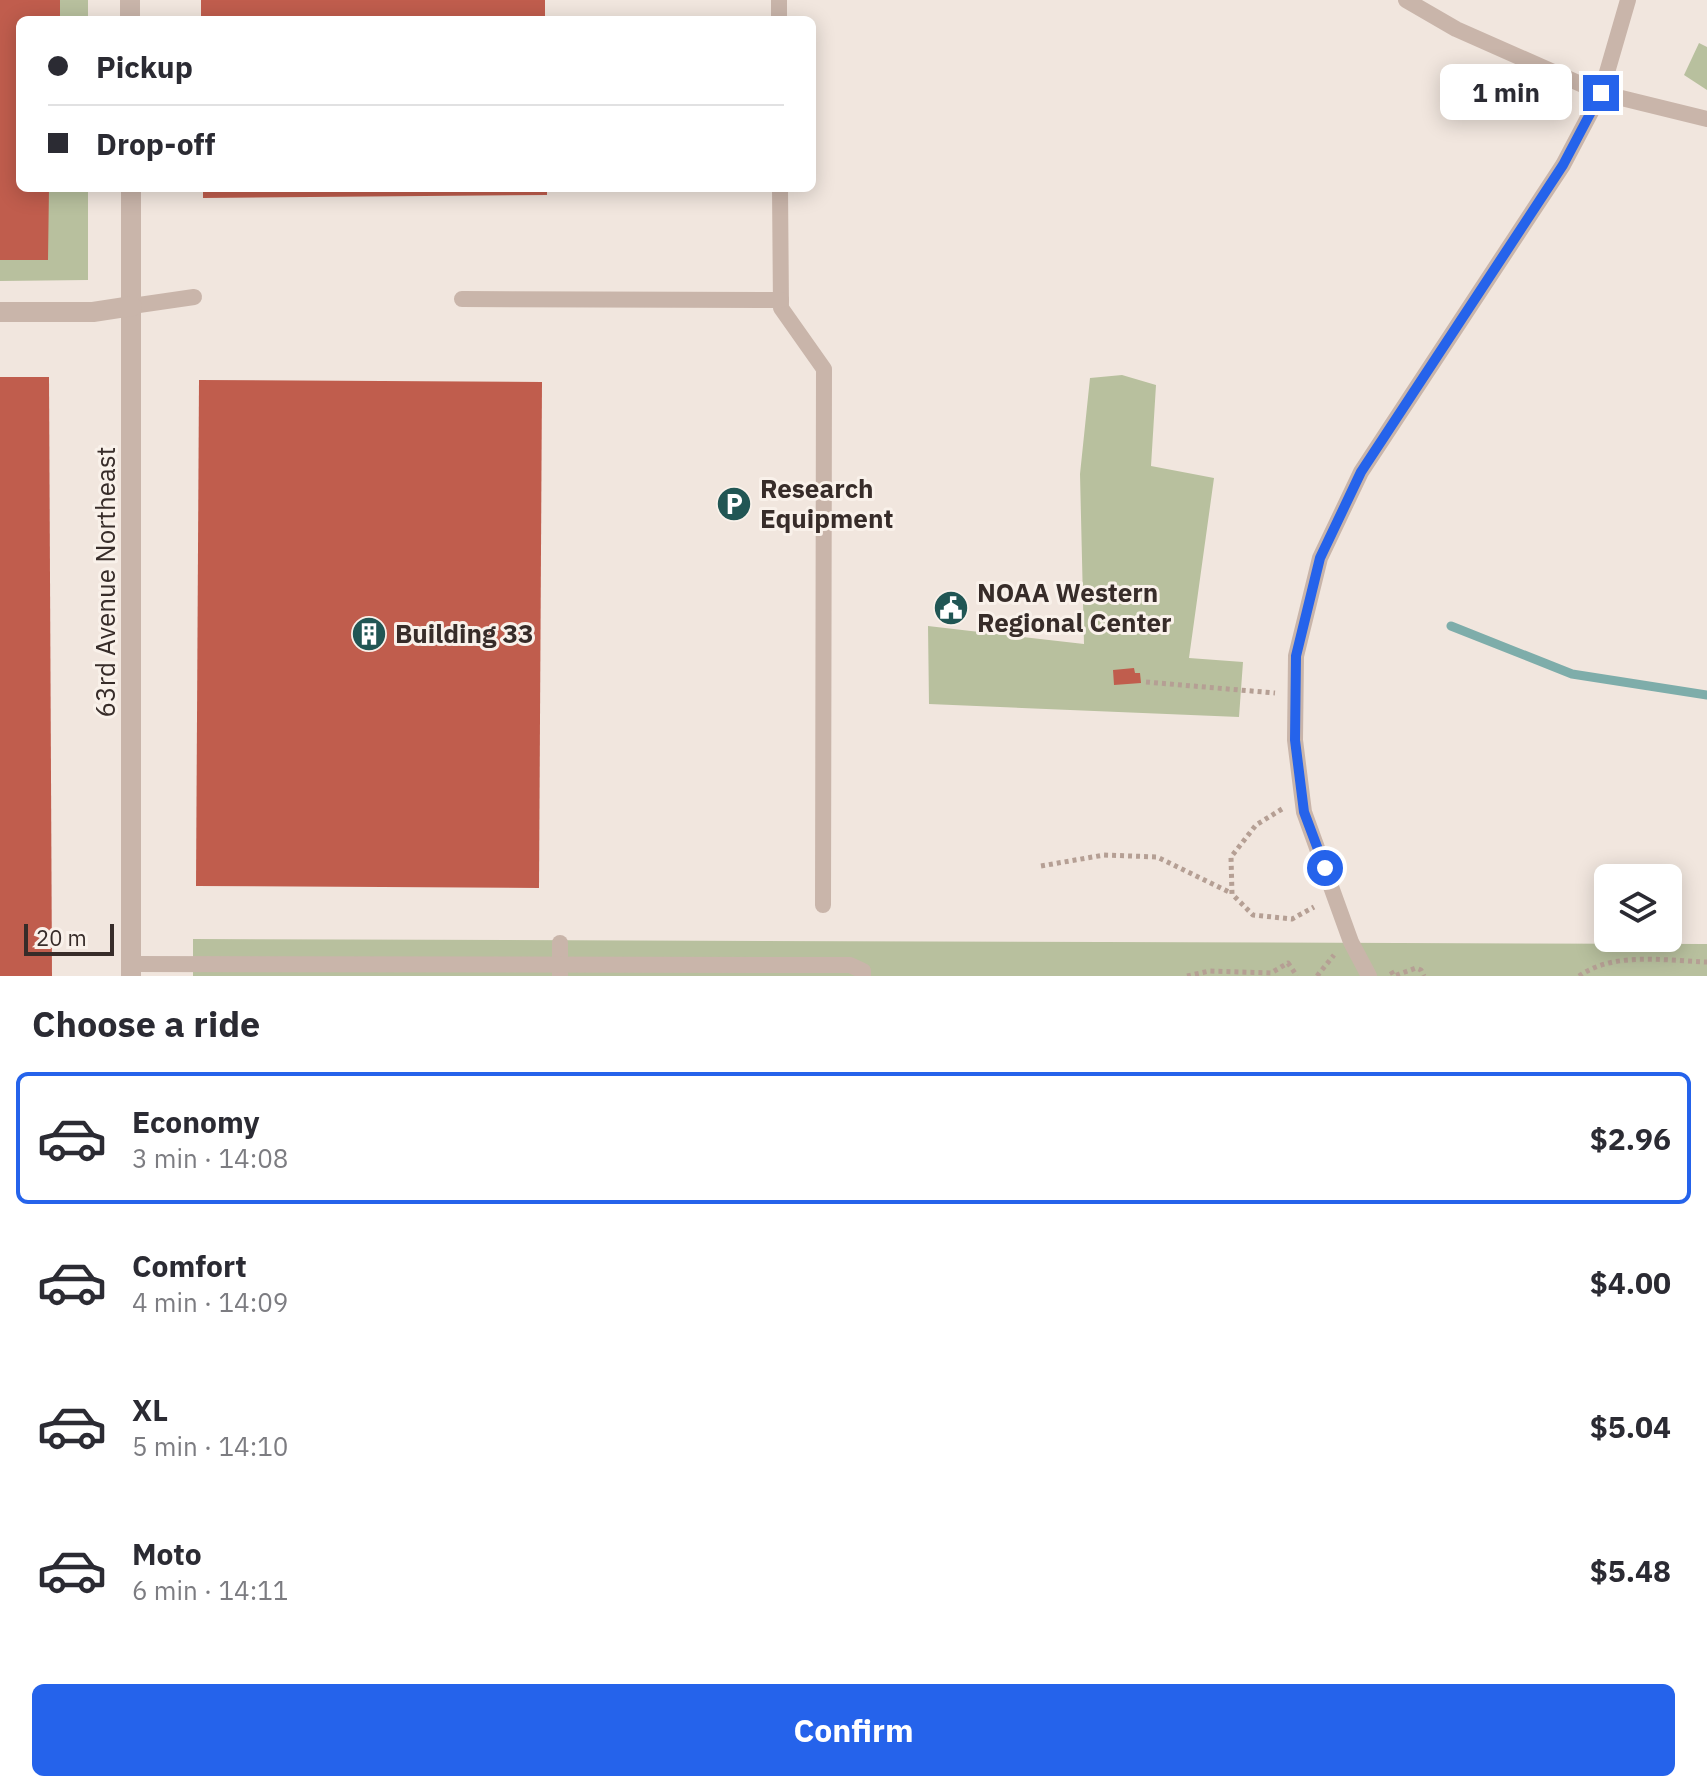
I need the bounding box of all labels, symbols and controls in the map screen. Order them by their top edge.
text: Pickup [96,47,193,86]
callout: 1 min [1441,65,1573,121]
text: 1 min [1472,75,1540,109]
route end [1583,75,1619,111]
text: Drop-off [96,124,215,163]
street label: 63rd Avenue Northeast [88,447,122,718]
place label: Research Equipment [760,471,893,535]
parking icon: Research Equipment [715,485,753,523]
place label: NOAA Western Regional Center [977,575,1172,639]
public building icon: NOAA Western Regional Center [932,589,970,627]
building icon: Building 33 [350,615,388,653]
place label: Building 33 [395,616,534,650]
route start [1307,850,1343,886]
map controls [1594,864,1682,952]
button: layers [1594,864,1682,952]
scale bar [24,920,114,956]
text: 20 m [36,923,87,952]
text: Choose a ride [32,1000,260,1047]
icon: car [36,1102,108,1174]
text: Economy [132,1102,260,1141]
text: $2.96 [1590,1119,1671,1158]
text: 3 min · 14:08 [132,1141,288,1175]
icon: car [36,1246,108,1318]
text: Comfort [132,1246,247,1285]
text: $4.00 [1590,1263,1671,1302]
text: 4 min · 14:09 [132,1285,288,1319]
icon: car [36,1390,108,1462]
text: XL [132,1390,168,1429]
text: $5.04 [1590,1407,1671,1446]
text: 5 min · 14:10 [132,1429,288,1463]
icon: car [36,1534,108,1606]
text: Moto [132,1534,202,1573]
text: $5.48 [1590,1551,1671,1590]
text: 6 min · 14:11 [132,1573,288,1607]
button: Confirm [32,1684,1675,1776]

